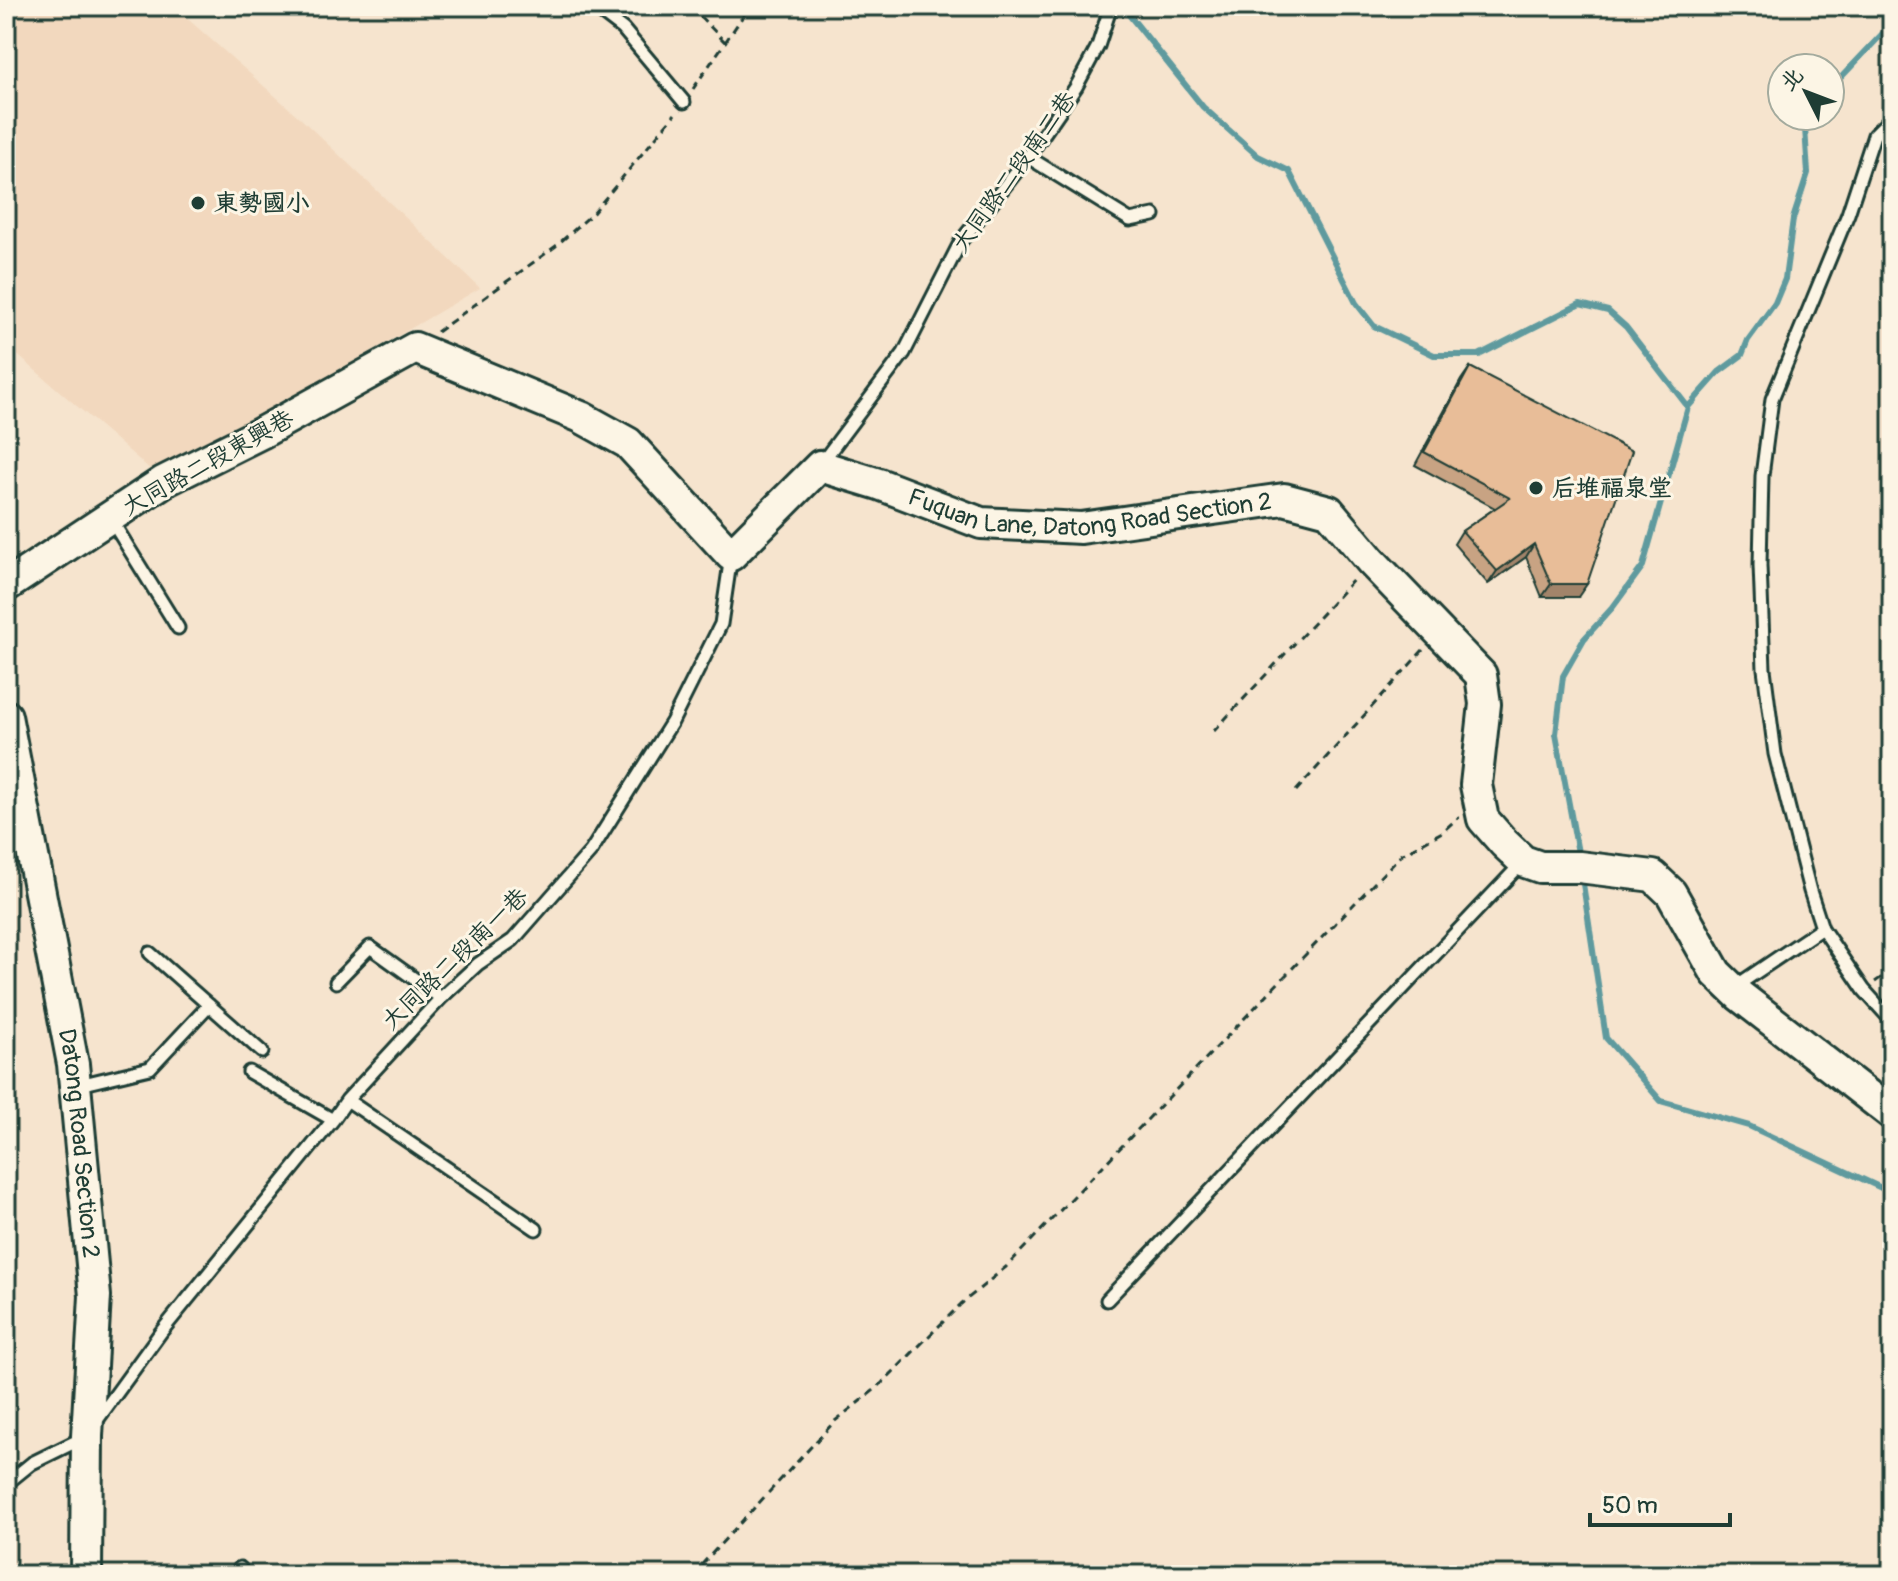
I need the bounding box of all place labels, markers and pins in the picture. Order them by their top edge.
place label: 東勢國小 [214,189,310,218]
marker: 東勢國小 [189,194,207,212]
place label: 后堆福泉堂 [1552,474,1672,503]
marker: 后堆福泉堂 [1527,479,1545,497]

